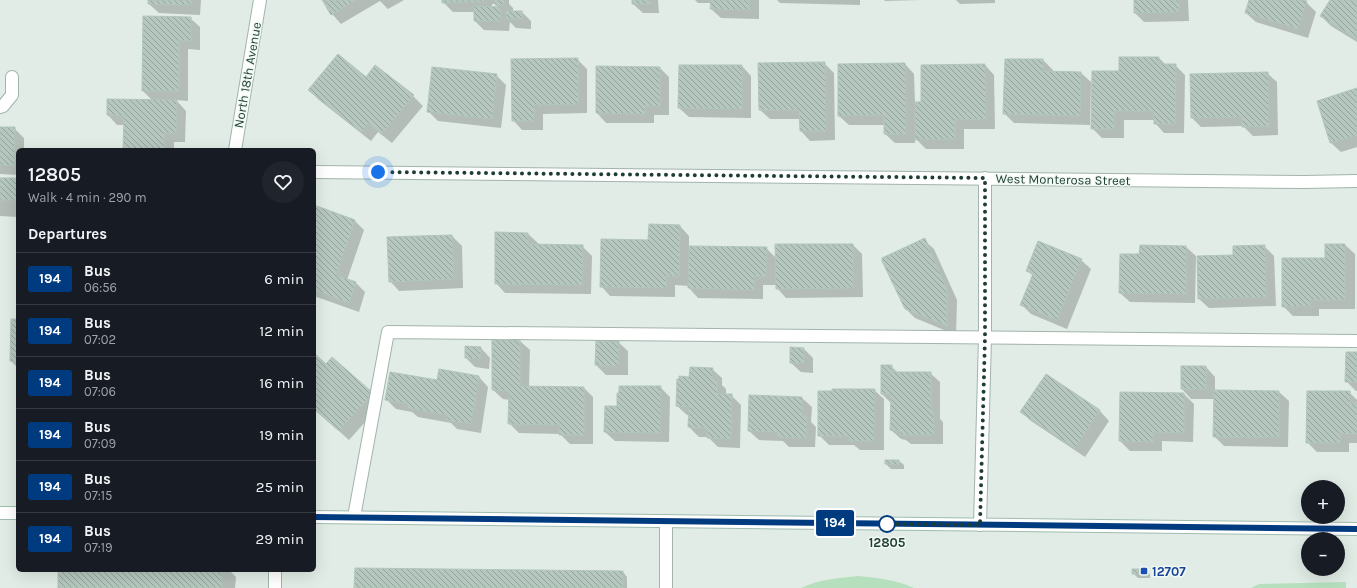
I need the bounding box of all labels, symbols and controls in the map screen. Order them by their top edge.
street label: North 18th Avenue [231,21,264,129]
button: heart [262,161,304,203]
your location [368,162,388,182]
text: 12805 [28,164,81,186]
street label: West Monterosa Street [995,171,1131,188]
text: Walk · 4 min · 290 m [28,190,147,205]
text: Departures [28,225,107,243]
text: Bus [84,262,111,280]
text: 194 [39,270,61,287]
text: 6 min [264,270,304,288]
text: 06:56 [84,280,117,295]
text: Bus [84,314,111,332]
text: 194 [39,322,61,339]
text: 12 min [259,322,304,340]
text: 07:02 [84,332,116,347]
text: Bus [84,366,111,384]
text: 194 [39,374,61,391]
text: 16 min [259,374,304,392]
text: 07:06 [84,384,116,399]
text: Bus [84,418,111,436]
text: 194 [39,426,61,443]
text: 19 min [259,426,304,444]
text: 07:09 [84,436,116,451]
text: Bus [84,470,111,488]
text: 194 [39,478,61,495]
text: 25 min [256,478,304,496]
map controls [1301,480,1345,576]
button: + [1301,480,1345,524]
text: 07:15 [84,488,112,503]
line badge: 194 [812,510,858,536]
text: 194 [824,514,846,531]
marker: 12805 [878,515,896,533]
text: Bus [84,522,111,540]
text: 194 [39,530,61,547]
text: 29 min [255,530,304,548]
button: − [1301,532,1345,576]
place label: 12805 [869,535,906,550]
text: 07:19 [84,540,113,555]
place label: 12707 [1152,564,1186,579]
marker: 12707 [1139,566,1149,576]

